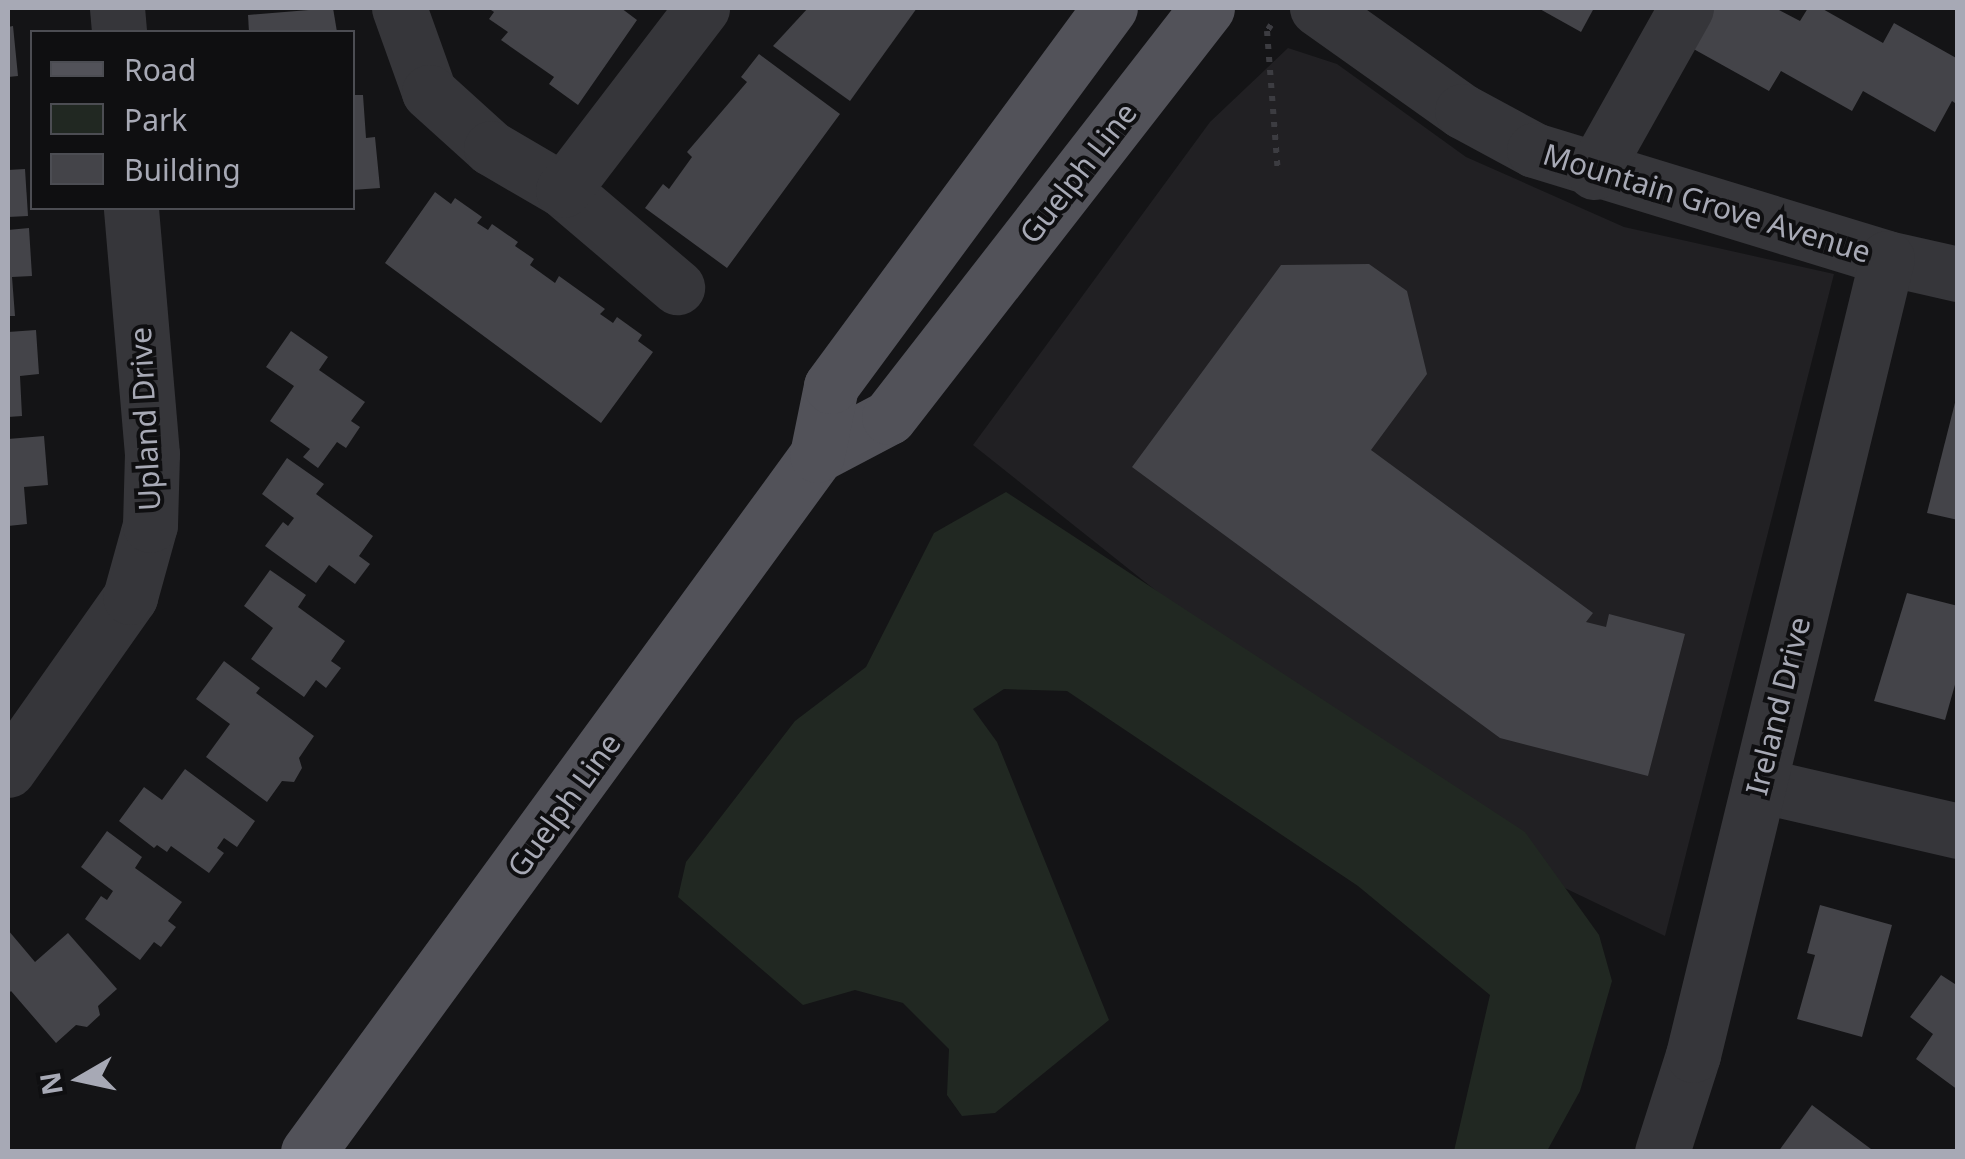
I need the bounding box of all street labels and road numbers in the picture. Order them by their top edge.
street label: Guelph Line [1012,95,1144,251]
street label: Mountain Grove Avenue [1539,136,1875,270]
street label: Upland Drive [122,326,168,512]
street label: Ireland Drive [1738,613,1818,799]
street label: Guelph Line [500,726,628,884]

